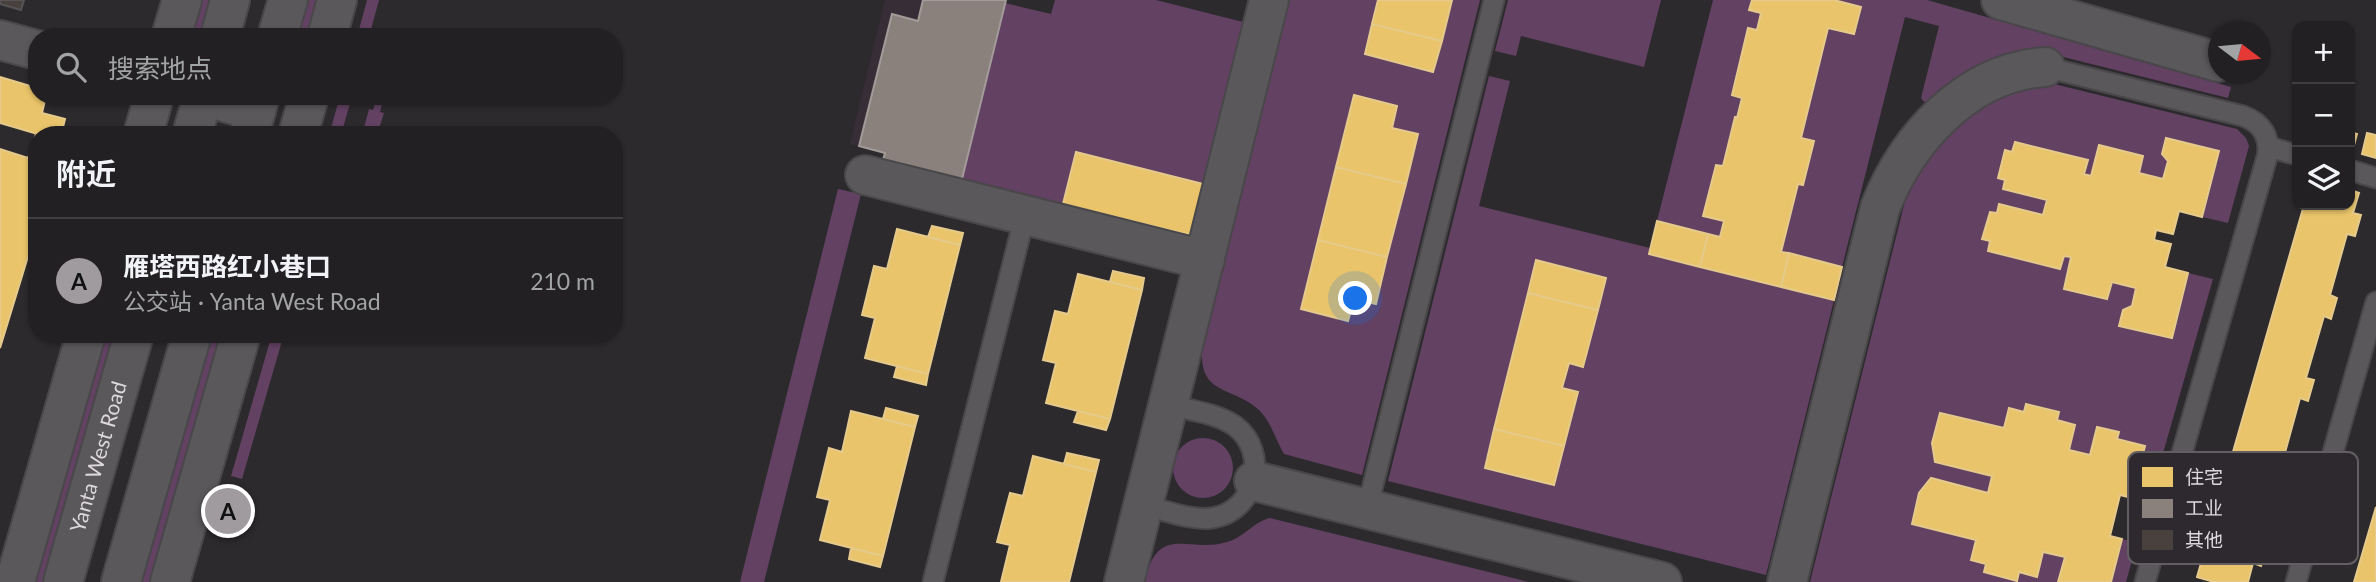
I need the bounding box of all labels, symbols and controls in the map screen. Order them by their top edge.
north arrow [2208,21,2271,84]
map controls [2292,21,2355,210]
button: + [2292,21,2355,84]
search box [28,28,623,105]
icon: search [52,48,90,86]
text: 搜索地点 [108,52,212,84]
button: − [2292,84,2355,147]
button: layers [2292,147,2355,210]
text: 附近 [56,155,116,191]
text: 雁塔西路红小巷口 [123,250,331,282]
text: A [71,267,87,295]
text: 210 m [530,267,595,295]
your location [1338,281,1372,315]
text: 公交站 · Yanta West Road [123,287,381,315]
street label: Yanta West Road [64,378,131,535]
legend [2128,452,2358,564]
text: 住宅 [2185,465,2223,488]
pin: A [205,485,251,537]
text: 工业 [2185,496,2223,519]
text: 其他 [2185,528,2223,551]

